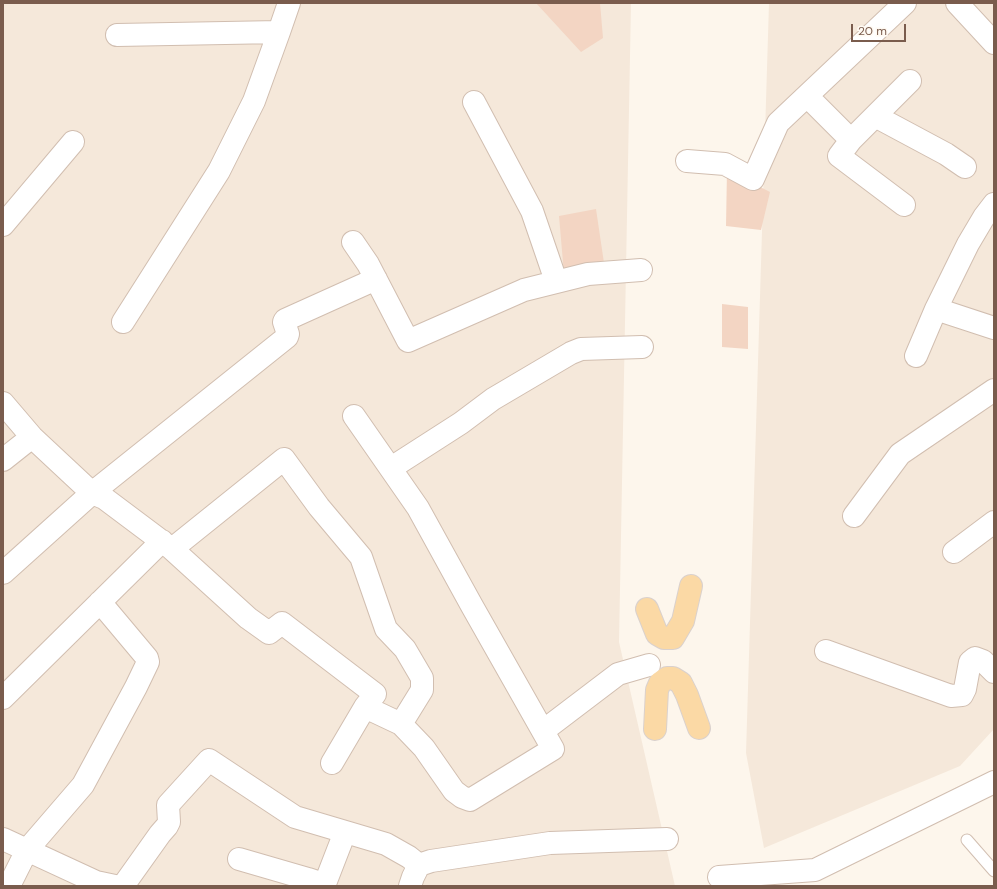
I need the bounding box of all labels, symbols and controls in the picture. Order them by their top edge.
scale bar [853,16,908,42]
text: 20 m [858,23,887,39]

